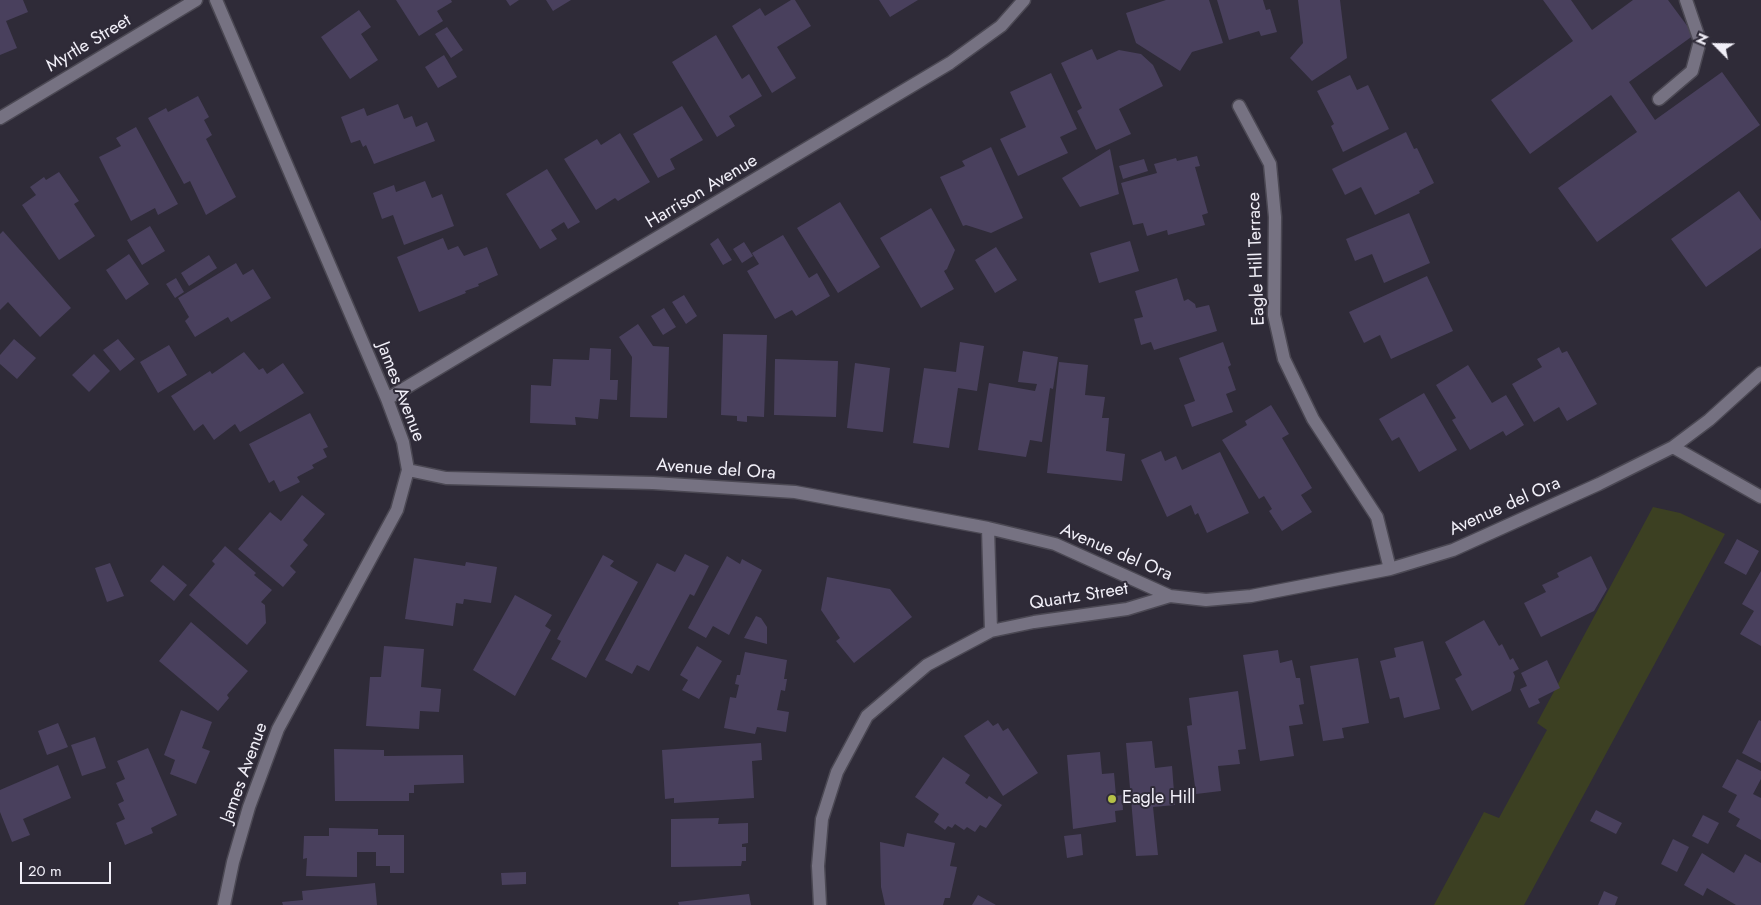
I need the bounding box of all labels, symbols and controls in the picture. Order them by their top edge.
street label: Myrtle Street [43,10,135,78]
north arrow [1691,20,1741,70]
text: N [1691,30,1714,48]
street label: Harrison Avenue [642,150,762,234]
street label: Eagle Hill Terrace [1244,192,1270,326]
street label: James Avenue [371,339,429,445]
street label: Avenue del Ora [656,455,776,485]
street label: Avenue del Ora [1446,473,1564,541]
street label: Avenue del Ora [1057,520,1175,586]
street label: Quartz Street [1028,579,1130,615]
street label: James Avenue [217,720,273,826]
place label: Eagle Hill [1122,788,1195,810]
marker: Eagle Hill [1106,793,1118,805]
scale bar [22,852,114,884]
text: 20 m [28,860,62,882]

